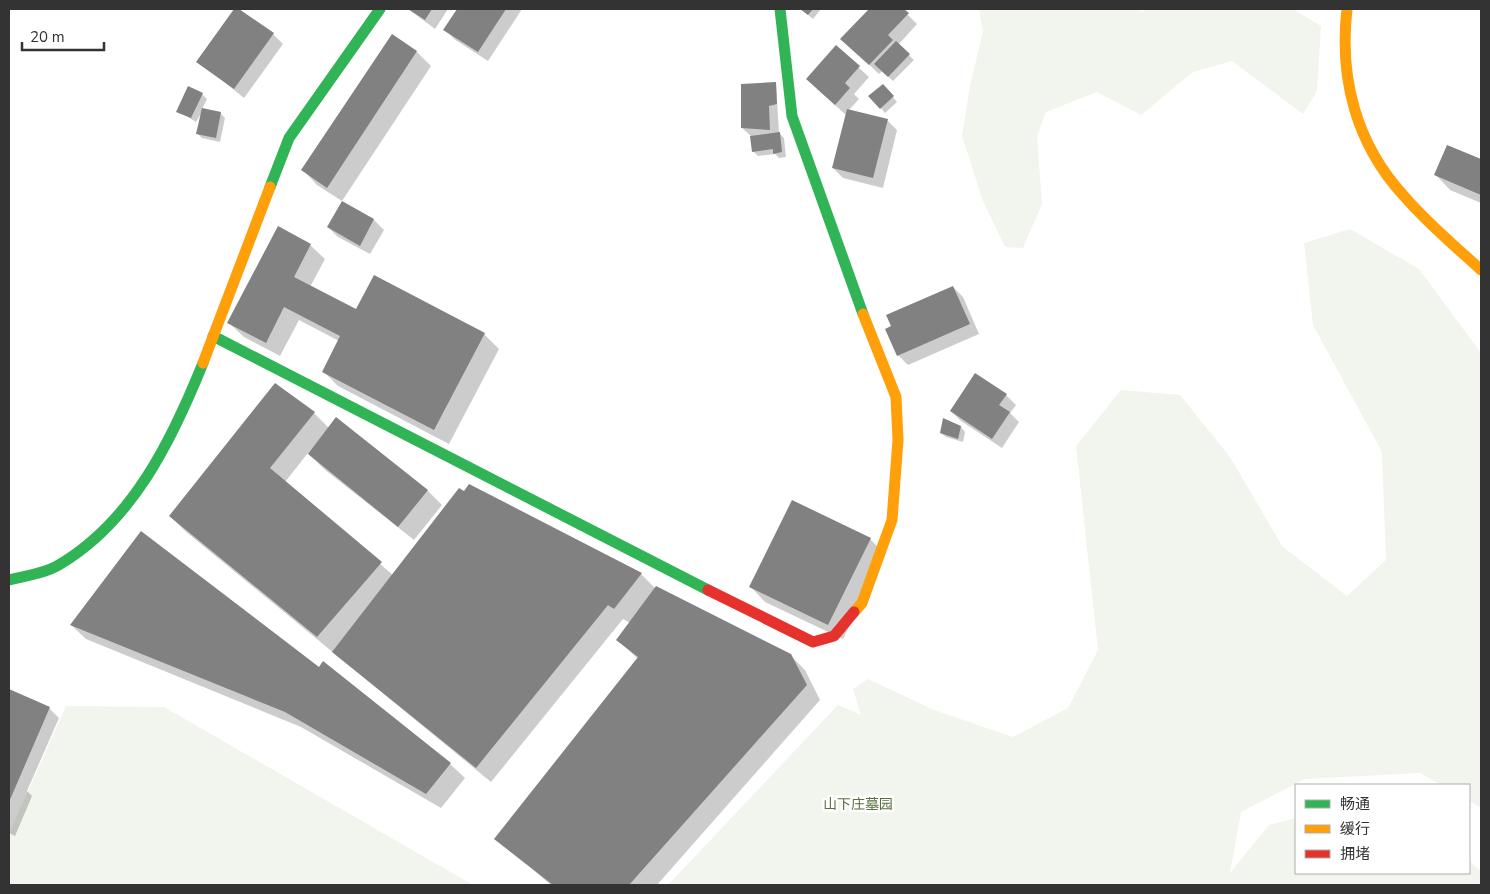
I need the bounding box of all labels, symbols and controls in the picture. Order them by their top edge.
scale bar [22,20,105,52]
text: 20 m [30,27,65,47]
legend [1295,784,1470,874]
text: 畅通 [1340,794,1370,814]
park label: 山下庄墓园 [823,795,893,814]
text: 缓行 [1340,819,1370,839]
text: 拥堵 [1340,844,1370,864]

